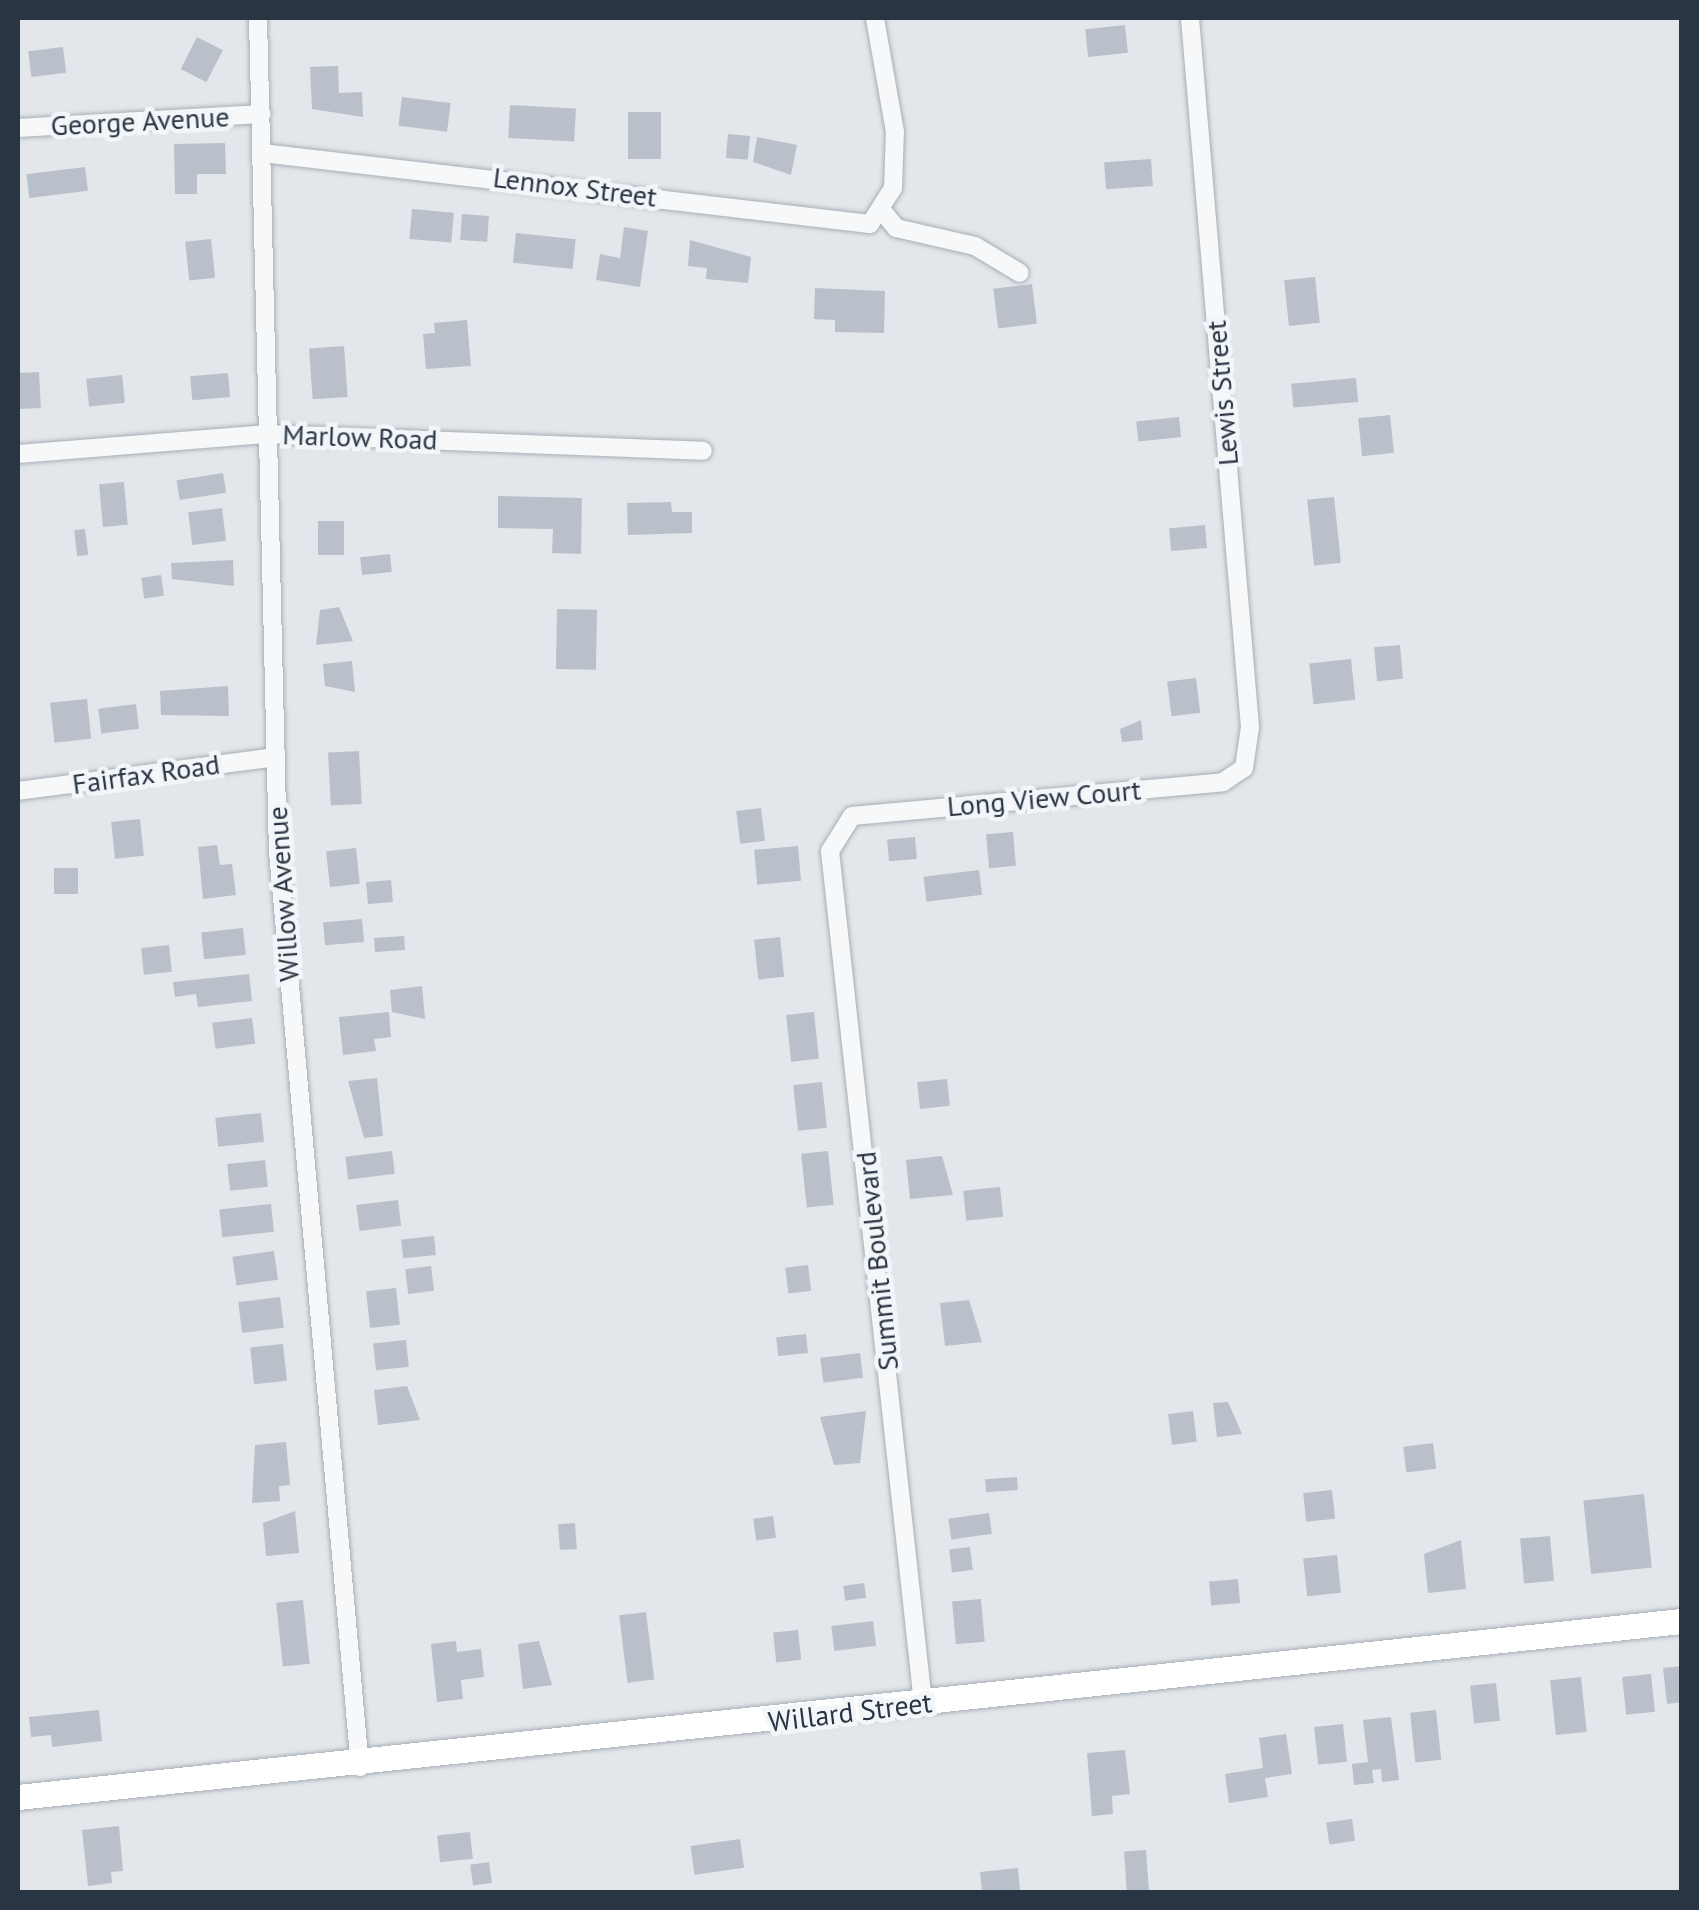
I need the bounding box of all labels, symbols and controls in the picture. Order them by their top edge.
street label: George Avenue [49,100,231,142]
street label: Lennox Street [491,160,659,214]
street label: Lewis Street [1199,319,1245,467]
street label: Marlow Road [282,417,438,457]
street label: Fairfax Road [70,747,222,801]
street label: Long View Court [945,773,1143,823]
street label: Willow Avenue [260,804,306,984]
street label: Summit Boulevard [849,1150,905,1372]
street label: Willard Street [766,1685,934,1739]

